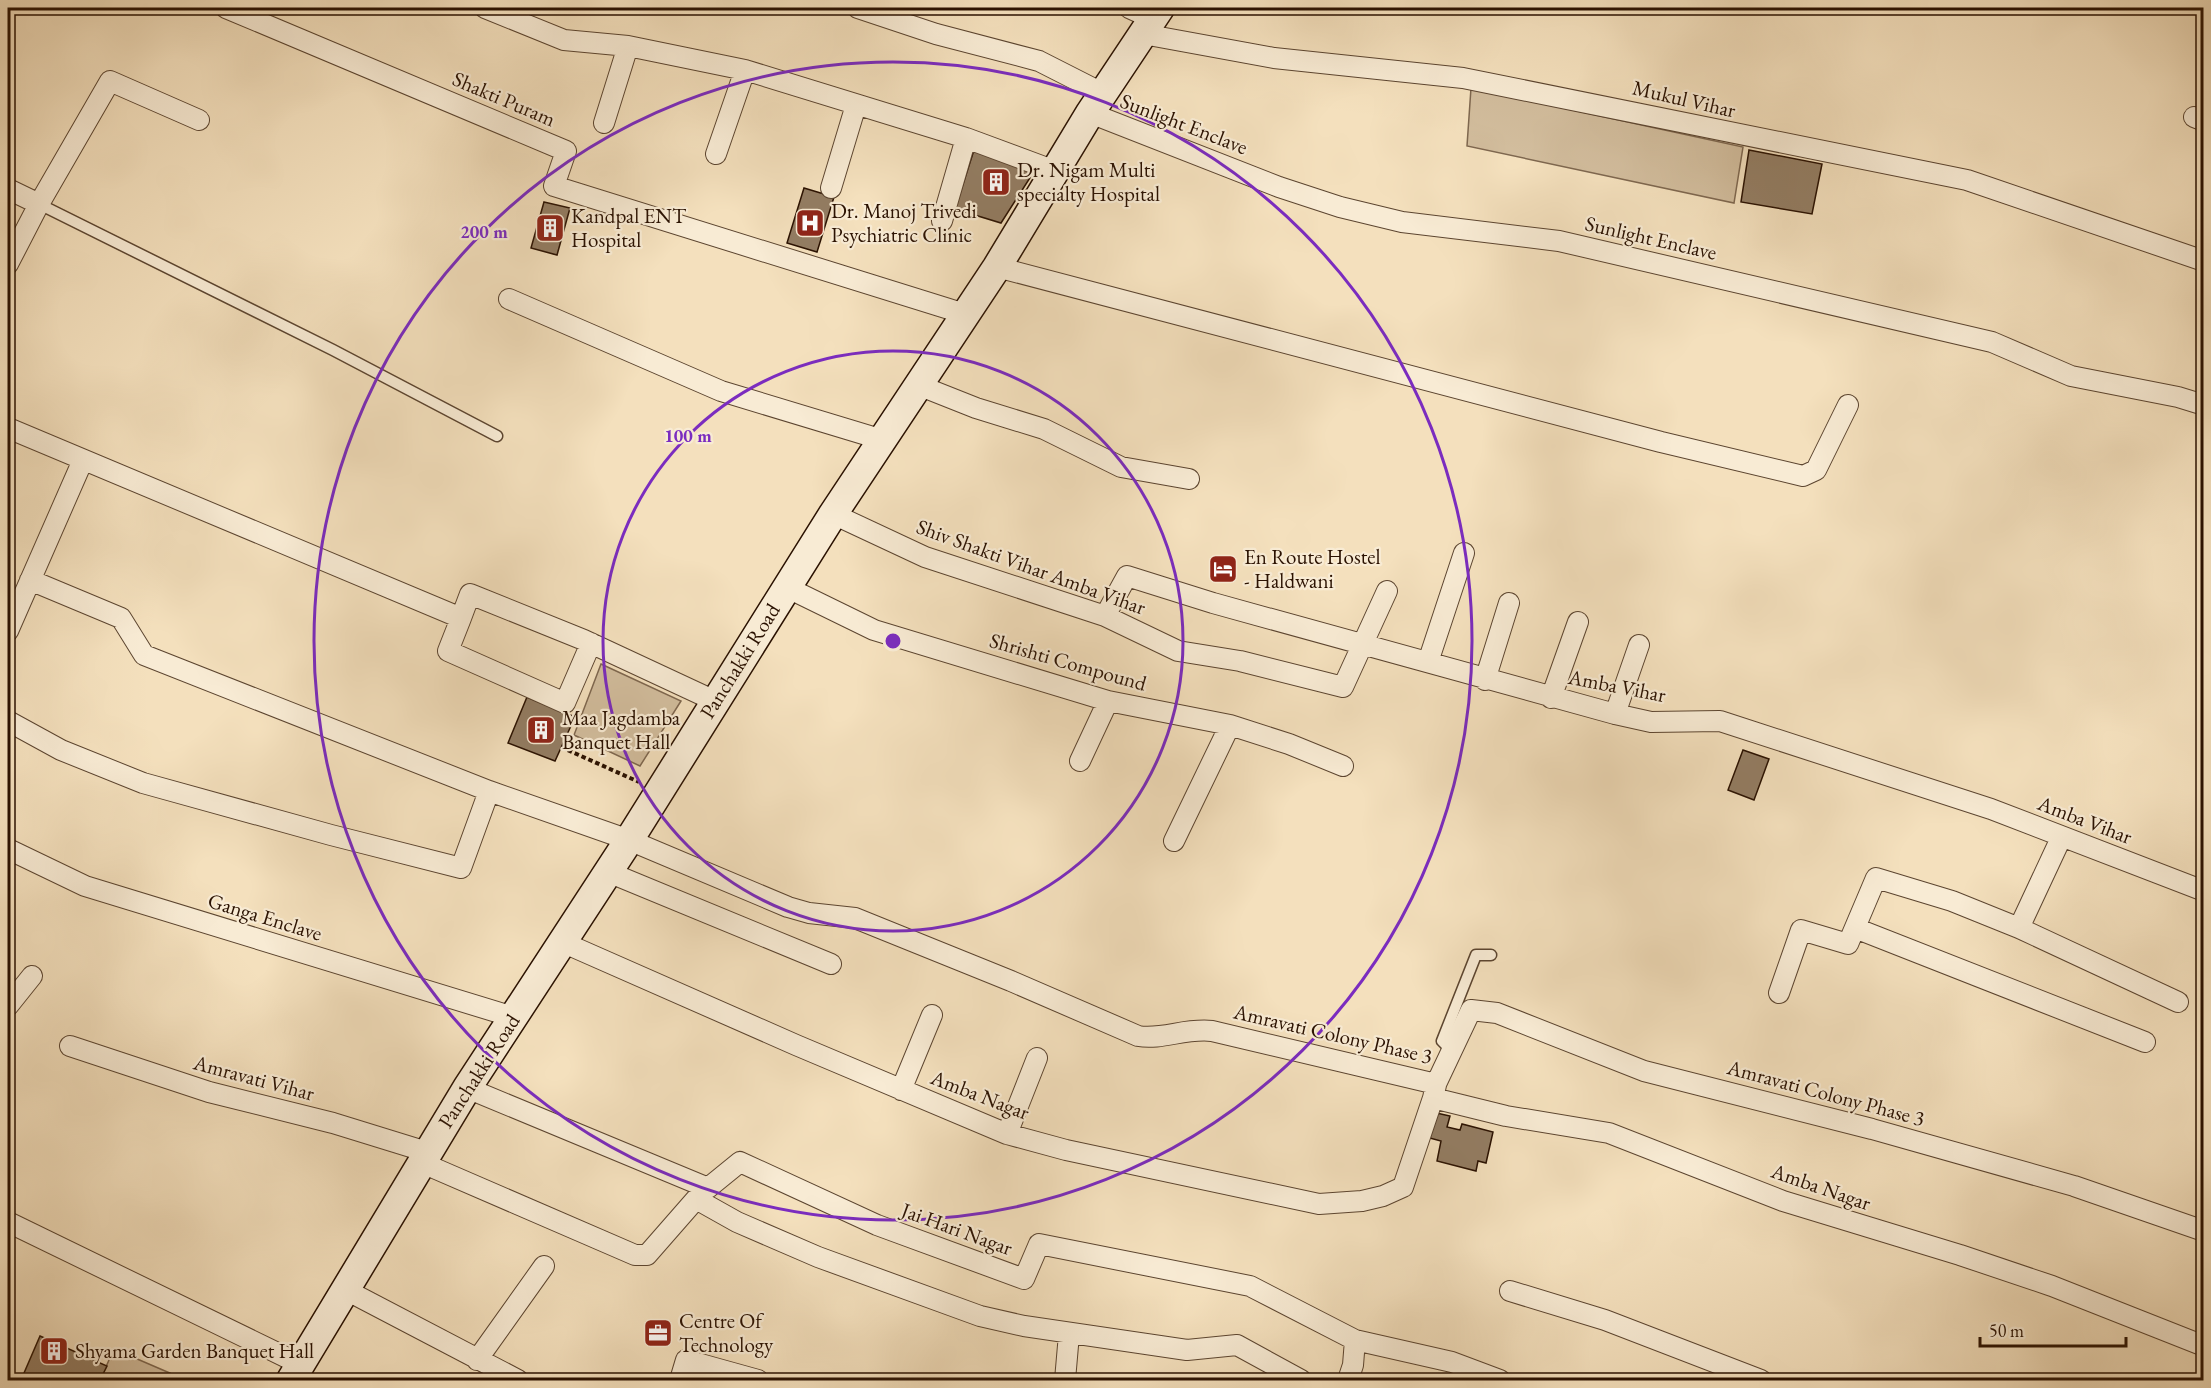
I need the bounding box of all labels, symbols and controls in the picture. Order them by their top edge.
street label: Shakti Puram [449,65,560,132]
street label: Mukul Vihar [1630,74,1738,123]
street label: Sunlight Enclave [1117,87,1252,160]
place label: Dr. Nigam Multi specialty Hospital [1017,156,1160,207]
building icon: Dr. Nigam Multi specialty Hospital [980,166,1012,198]
place label: Dr. Manoj Trivedi Psychiatric Clinic [831,197,977,248]
place label: Kandpal ENT Hospital [571,202,687,253]
hospital icon: Dr. Manoj Trivedi Psychiatric Clinic [794,207,826,239]
street label: Sunlight Enclave [1583,209,1720,266]
building icon: Kandpal ENT Hospital [534,212,566,244]
text: 200 m [460,220,508,243]
text: 100 m [664,424,712,447]
street label: Shiv Shakti Vihar Amba Vihar [913,512,1149,621]
place label: En Route Hostel - Haldwani [1244,543,1381,594]
hotel icon: En Route Hostel - Haldwani [1207,553,1239,585]
street label: Panchakki Road [693,598,786,723]
street label: Shrishti Compound [987,626,1150,697]
centre of rings [883,631,903,651]
street label: Amba Vihar [1565,663,1668,708]
place label: Maa Jagdamba Banquet Hall [562,704,681,755]
building icon: Maa Jagdamba Banquet Hall [525,714,557,746]
street label: Amba Vihar [2033,789,2136,850]
street label: Ganga Enclave [205,886,325,947]
street label: Amravati Colony Phase 3 [1230,997,1435,1070]
street label: Panchakki Road [432,1008,526,1133]
street label: Amravati Vihar [190,1048,318,1107]
street label: Amravati Colony Phase 3 [1724,1053,1928,1132]
street label: Amba Nagar [926,1063,1033,1126]
street label: Amba Nagar [1767,1157,1874,1216]
street label: Jai Hari Nagar [896,1195,1016,1261]
place label: Centre Of Technology [679,1307,774,1358]
scale bar [1980,1310,2126,1348]
office icon: Centre Of Technology [642,1317,674,1349]
text: 50 m [1989,1319,2024,1342]
building icon: Shyama Garden Banquet Hall [38,1335,70,1367]
place label: Shyama Garden Banquet Hall [75,1337,314,1364]

